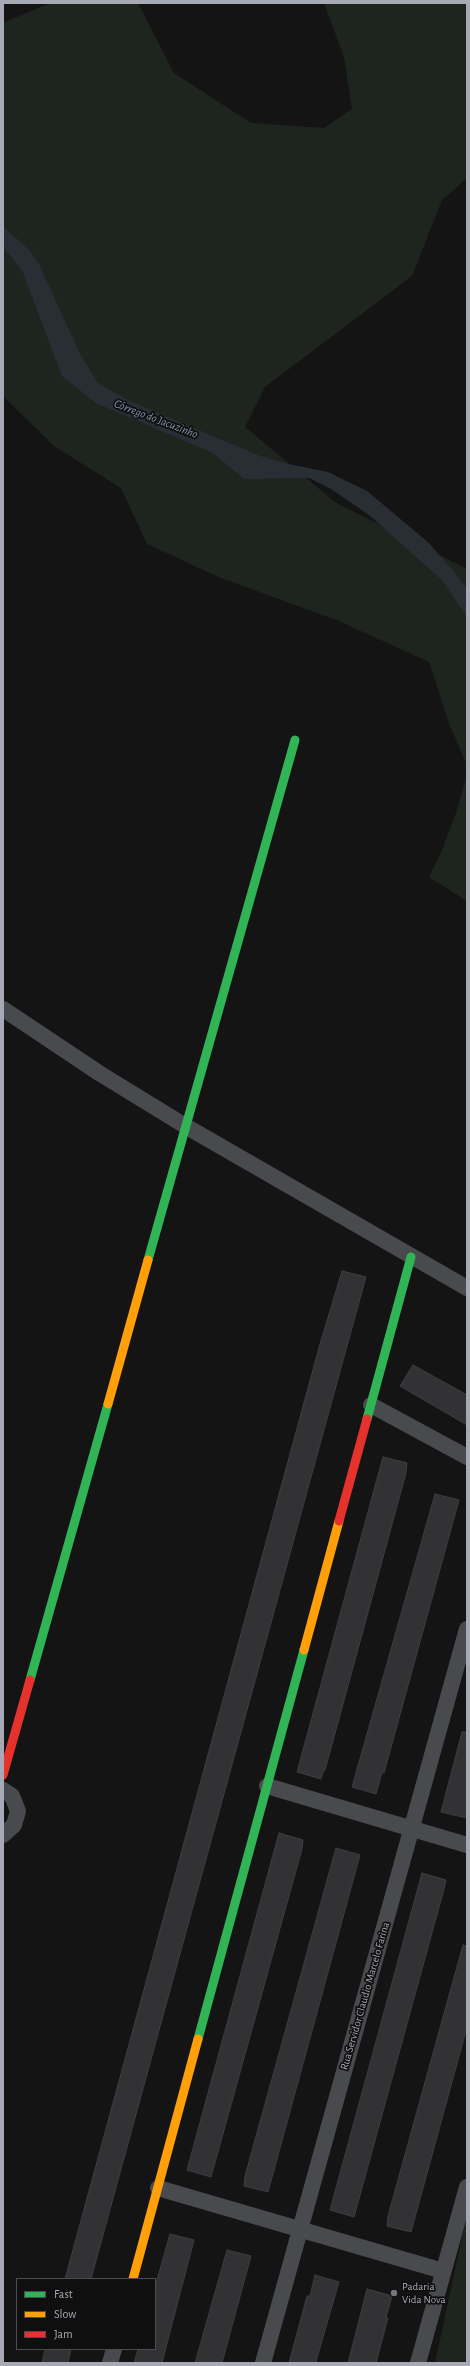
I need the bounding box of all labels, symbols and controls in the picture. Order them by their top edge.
water label: Córrego do Jacuzinho [112,396,200,442]
street label: Rua Servidor Claudio Marcelo Farina [338,1921,392,2071]
legend [16,2278,156,2350]
place label: Padaria Vida Nova [402,2280,446,2306]
text: Fast [54,2288,73,2300]
marker: Padaria Vida Nova [389,2288,399,2298]
text: Slow [54,2308,76,2320]
text: Jam [54,2328,73,2340]

